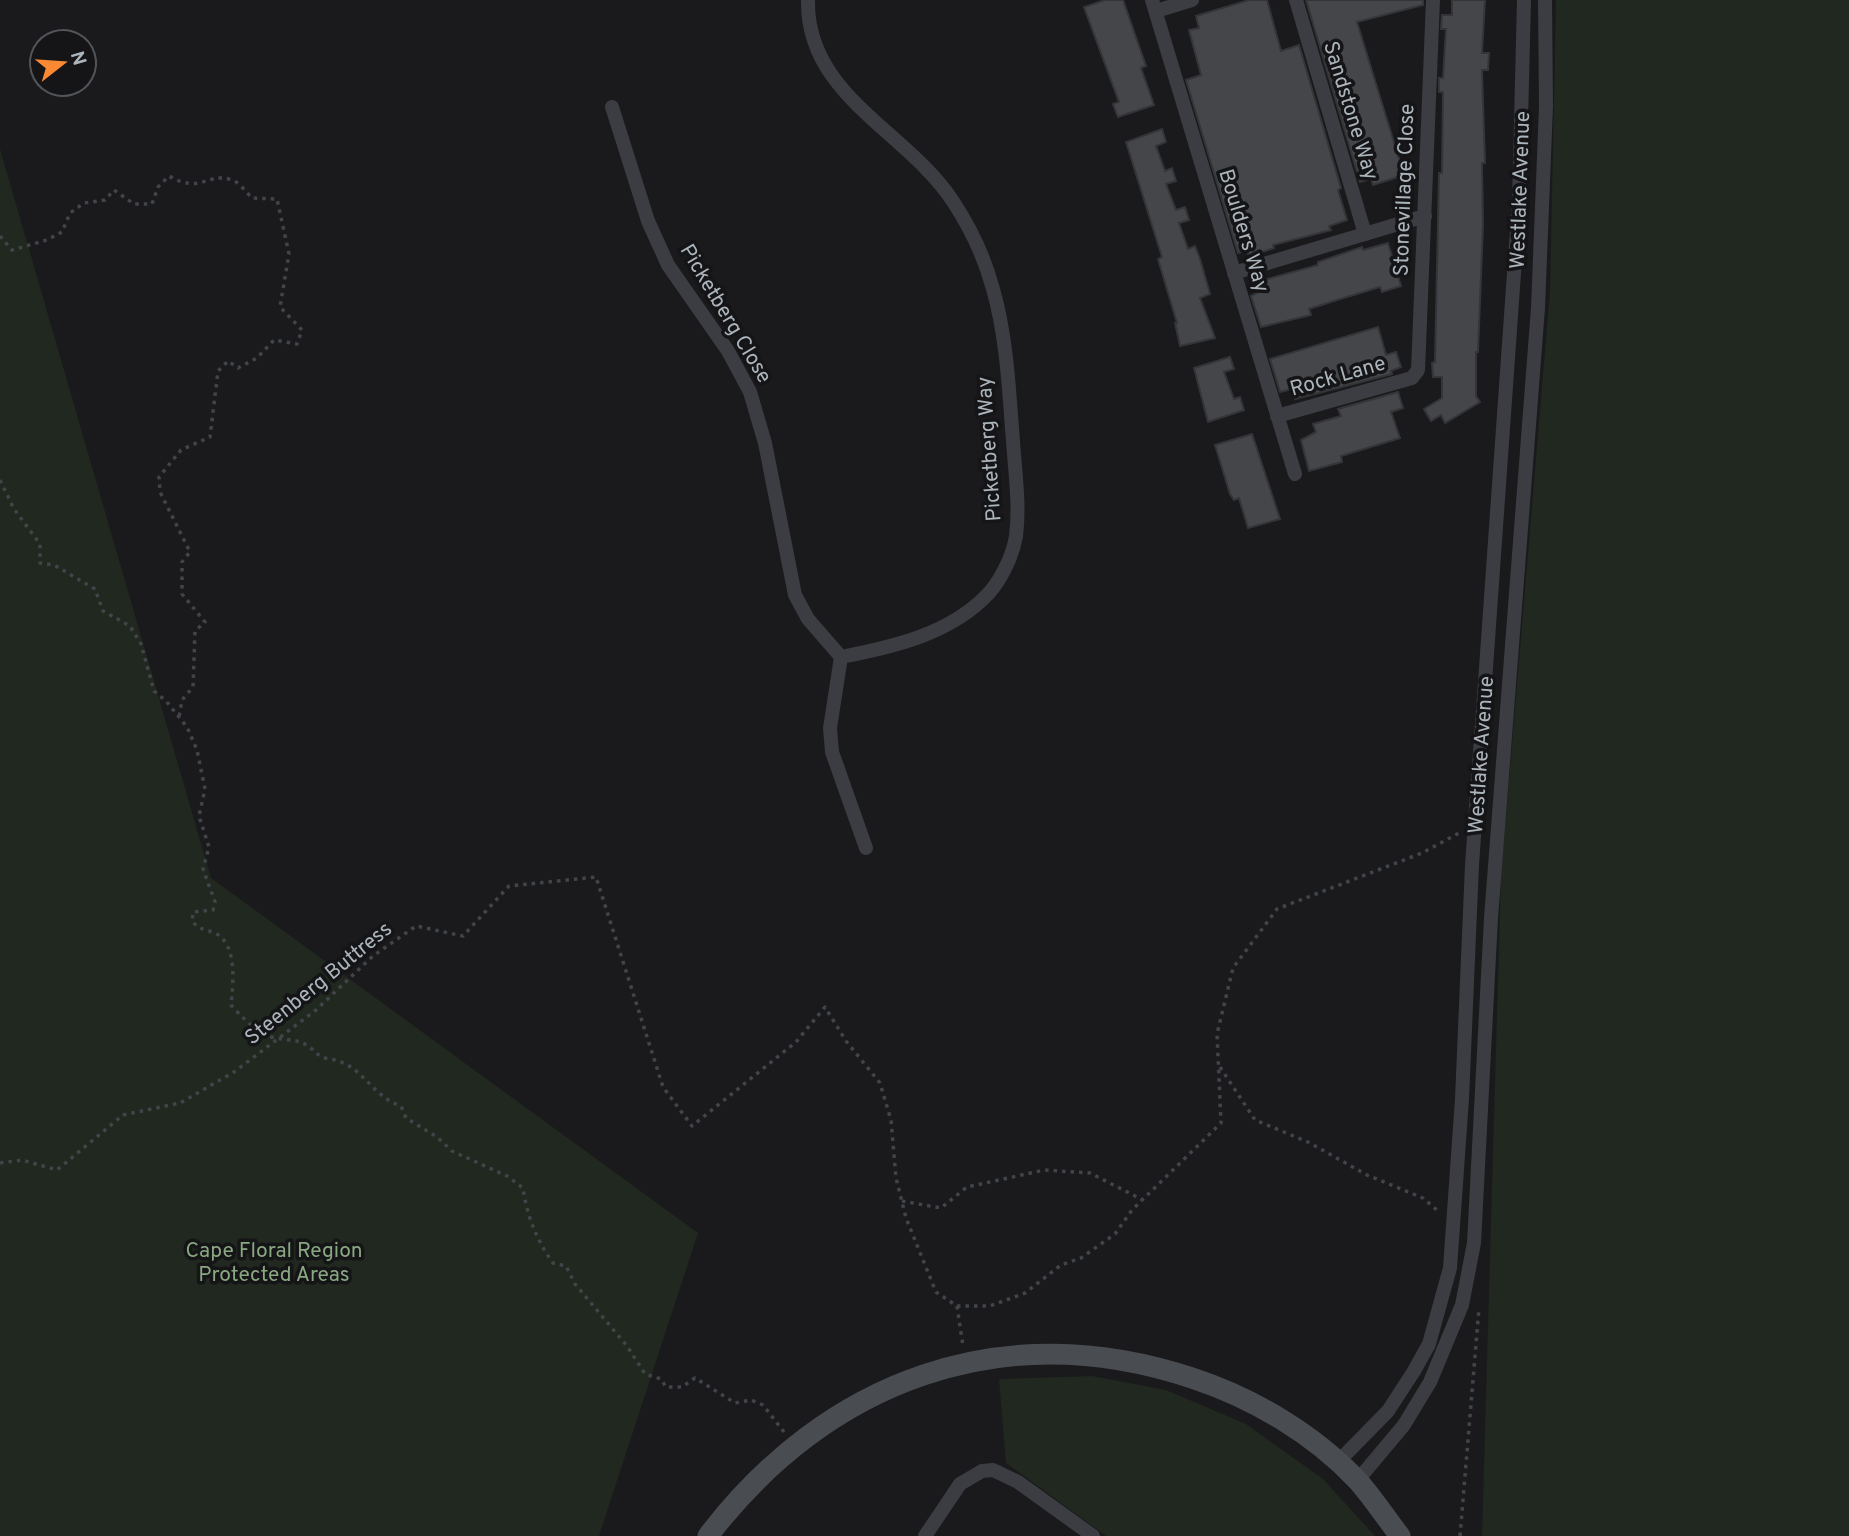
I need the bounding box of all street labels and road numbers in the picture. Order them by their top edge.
street label: Sandstone Way [1316,38,1384,184]
street label: Stonevillage Close [1388,103,1422,277]
street label: Westlake Avenue [1505,111,1537,269]
street label: Boulders Way [1211,166,1275,296]
street label: Picketberg Close [673,239,777,389]
street label: Rock Lane [1287,350,1389,404]
street label: Picketberg Way [971,376,1009,522]
street label: Westlake Avenue [1463,675,1501,835]
street label: Steenberg Buttress [240,916,398,1052]

